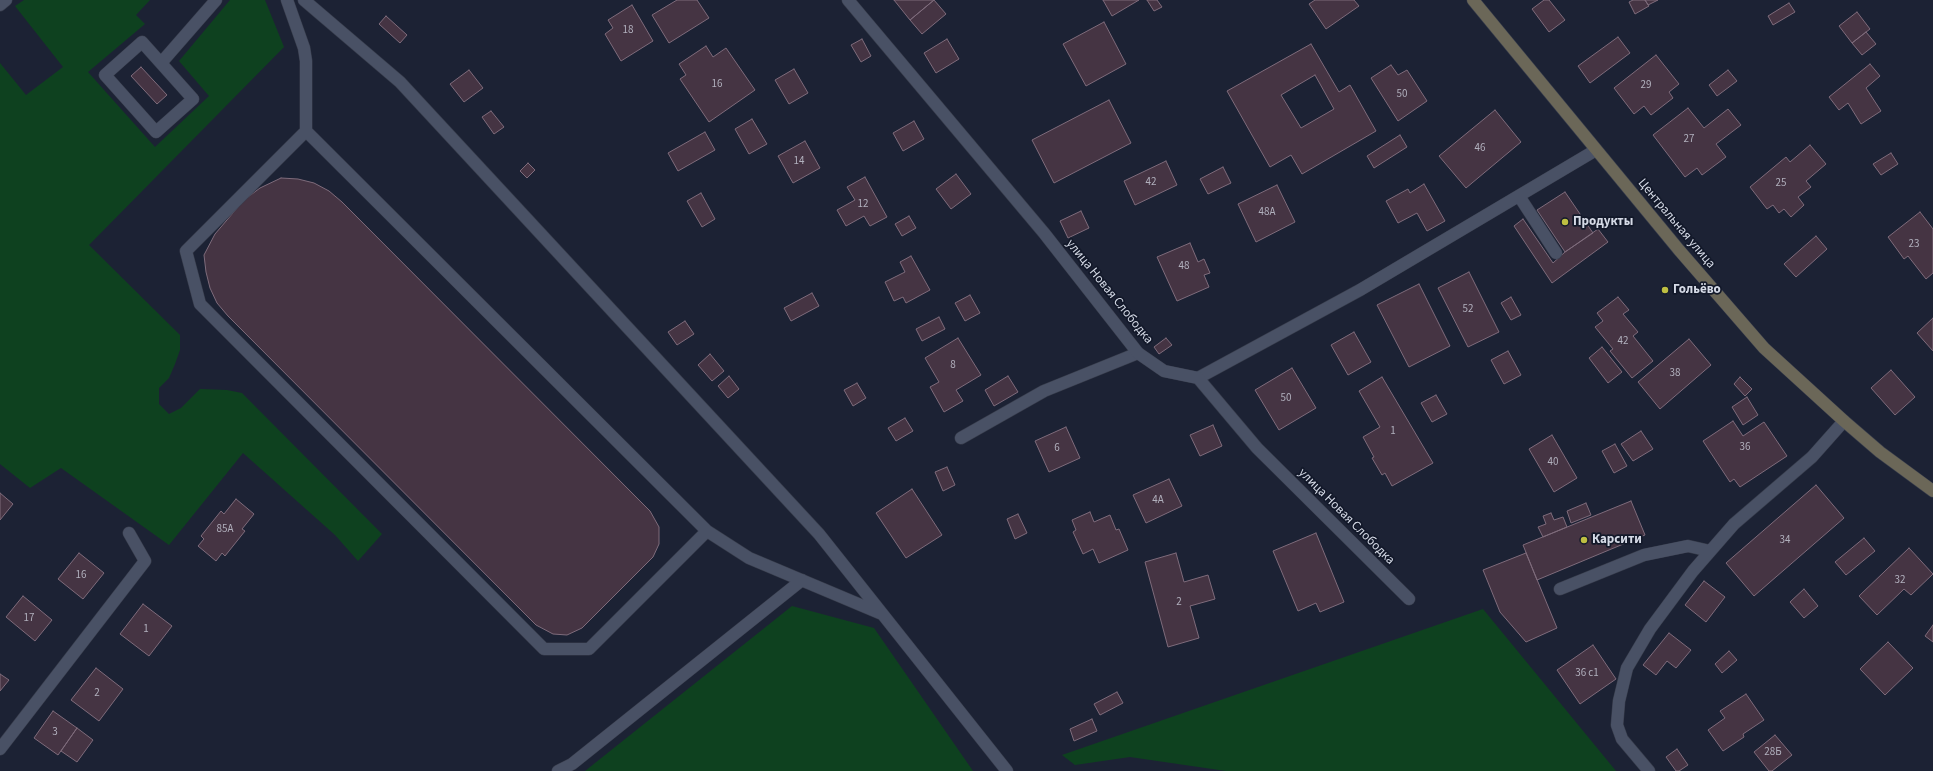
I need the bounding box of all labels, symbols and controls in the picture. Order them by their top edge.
house number: 18 [623,24,633,38]
house number: 16 [712,78,722,92]
house number: 29 [1641,79,1651,93]
house number: 50 [1397,88,1407,102]
house number: 27 [1684,133,1694,147]
house number: 46 [1475,142,1485,156]
house number: 14 [794,155,804,169]
house number: 42 [1146,176,1156,190]
street label: Центральная улица [1634,176,1718,272]
house number: 25 [1776,177,1786,191]
house number: 12 [858,198,868,212]
house number: 48А [1259,206,1275,220]
place label: Продукты [1573,214,1633,230]
marker: Продукты [1560,217,1570,227]
street label: улица Новая Слободка [1062,237,1156,347]
house number: 23 [1909,238,1919,252]
house number: 48 [1179,260,1189,274]
place label: Гольёво [1673,282,1721,298]
marker: Гольёво [1660,285,1670,295]
house number: 52 [1463,303,1473,317]
house number: 42 [1618,335,1628,349]
house number: 8 [950,359,956,373]
house number: 38 [1670,367,1680,381]
house number: 50 [1281,392,1291,406]
house number: 1 [1390,425,1396,439]
house number: 36 [1740,441,1750,455]
house number: 6 [1054,442,1060,456]
house number: 40 [1548,456,1558,470]
street label: улица Новая Слободка [1295,466,1397,568]
house number: 4А [1152,494,1164,508]
house number: 85А [217,523,233,537]
place label: Карсити [1592,532,1642,548]
house number: 34 [1780,534,1790,548]
marker: Карсити [1579,535,1589,545]
house number: 16 [76,569,86,583]
house number: 32 [1895,574,1905,588]
house number: 2 [1176,596,1182,610]
house number: 17 [24,612,34,626]
house number: 1 [143,623,149,637]
house number: 36 с1 [1575,667,1599,681]
house number: 2 [94,687,100,701]
house number: 3 [52,726,58,740]
house number: 28Б [1764,746,1782,760]

